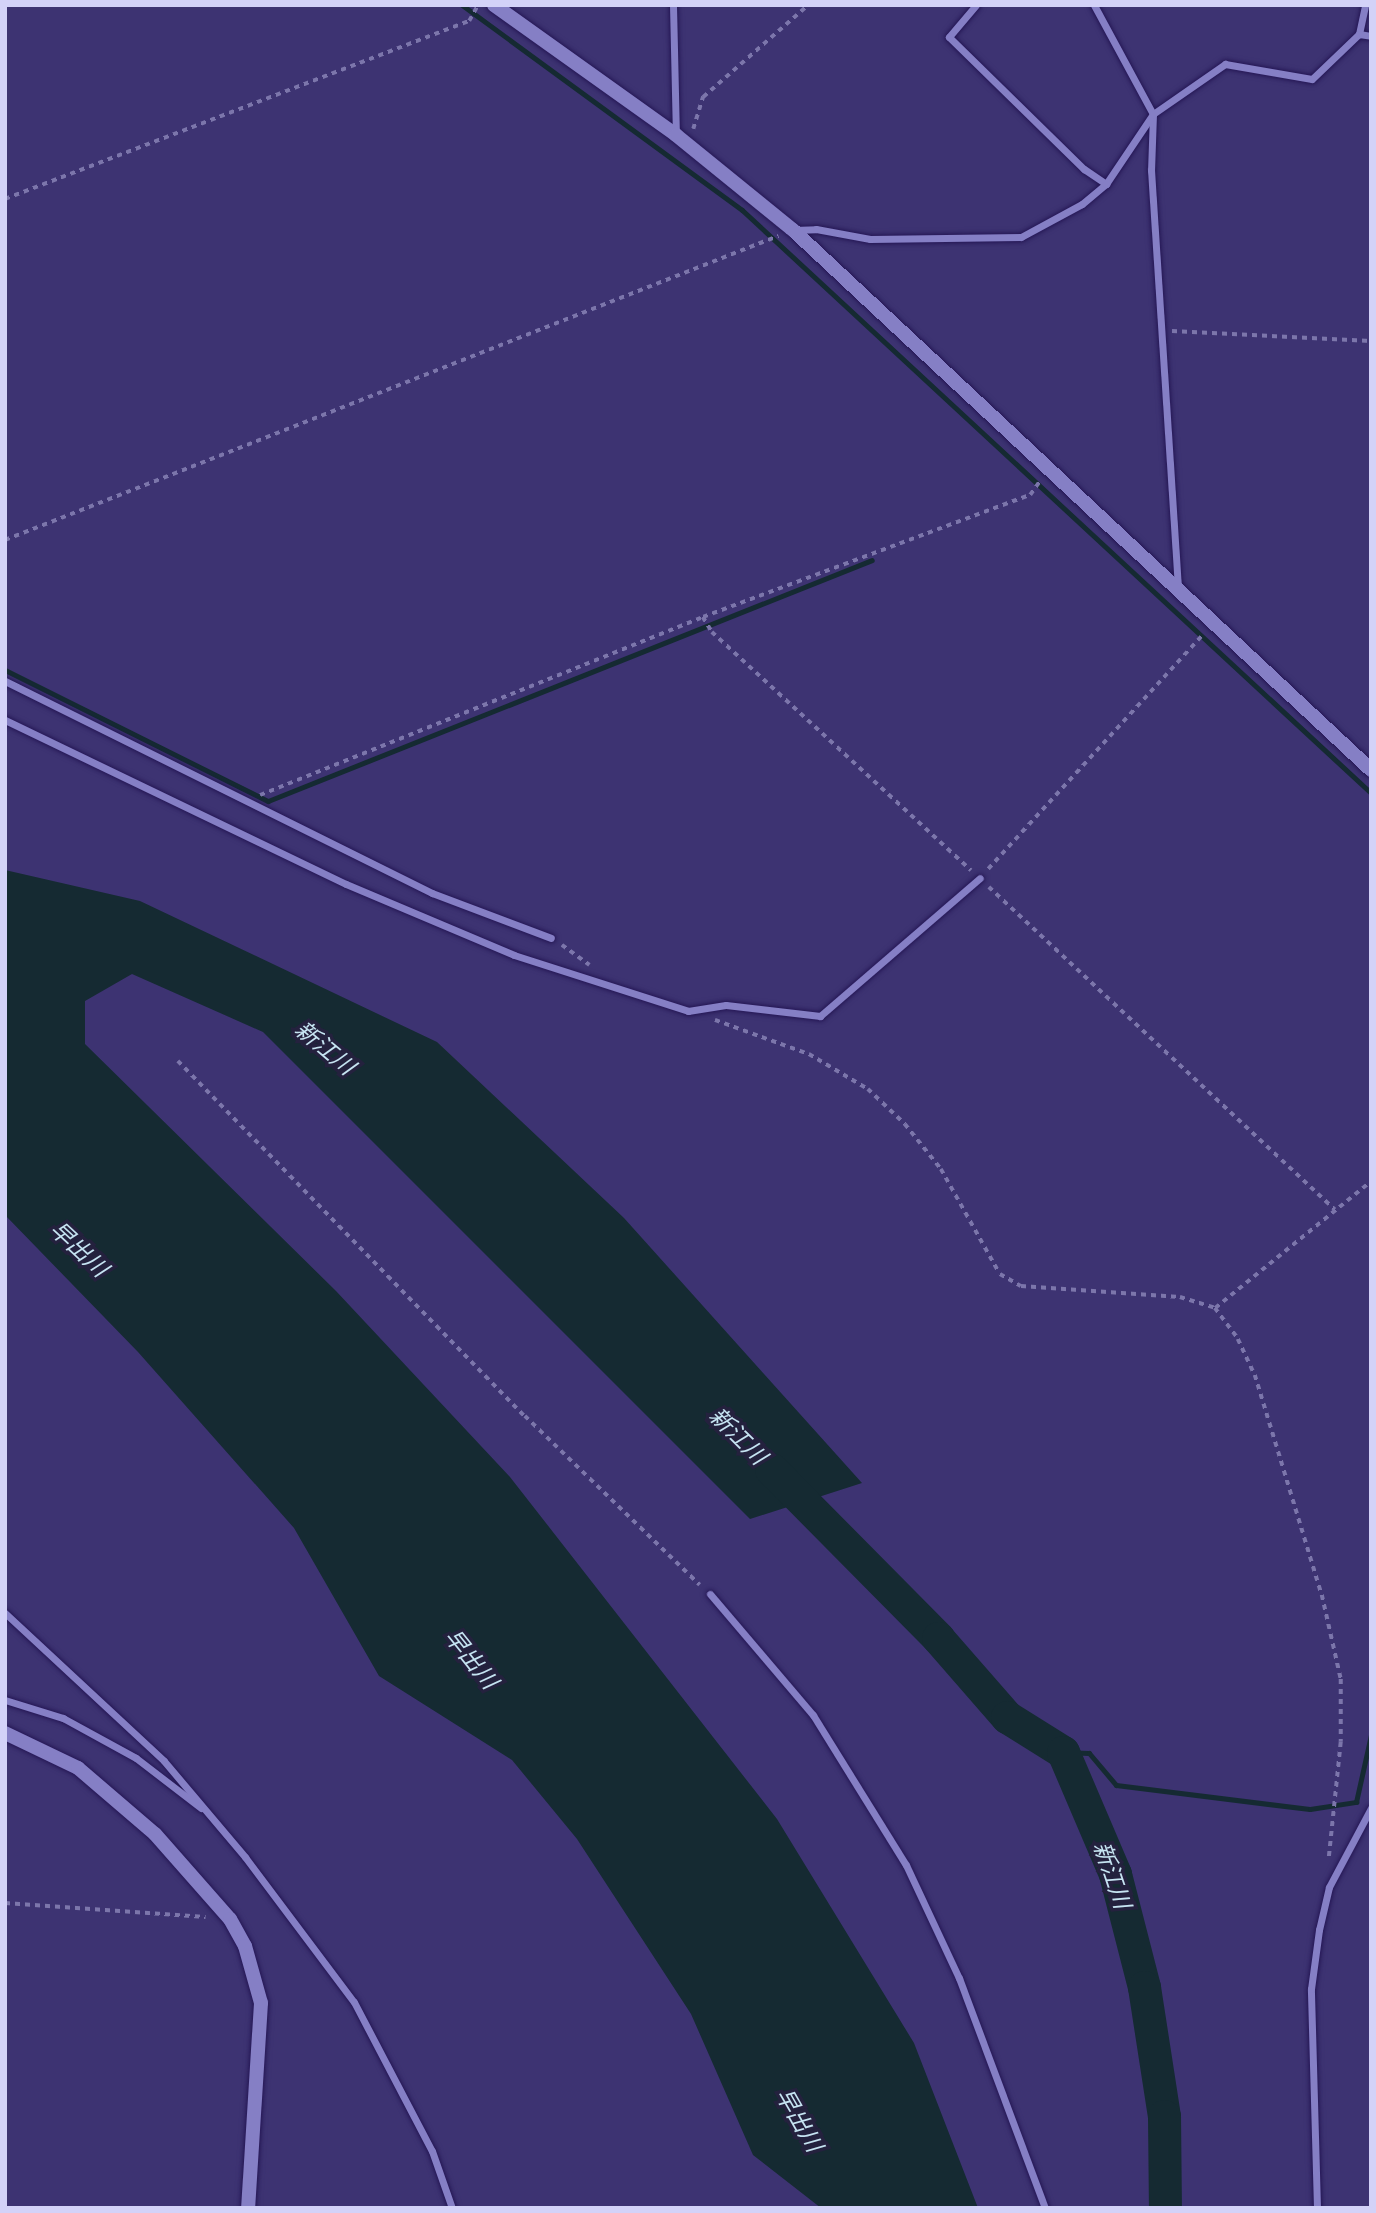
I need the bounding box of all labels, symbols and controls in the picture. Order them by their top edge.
water label: 新江川 [290,1015,360,1081]
water label: 早出川 [44,1215,114,1283]
water label: 新江川 [704,1402,772,1470]
water label: 早出川 [439,1624,503,1694]
water label: 新江川 [1088,1838,1136,1912]
water label: 早出川 [770,2083,828,2157]

